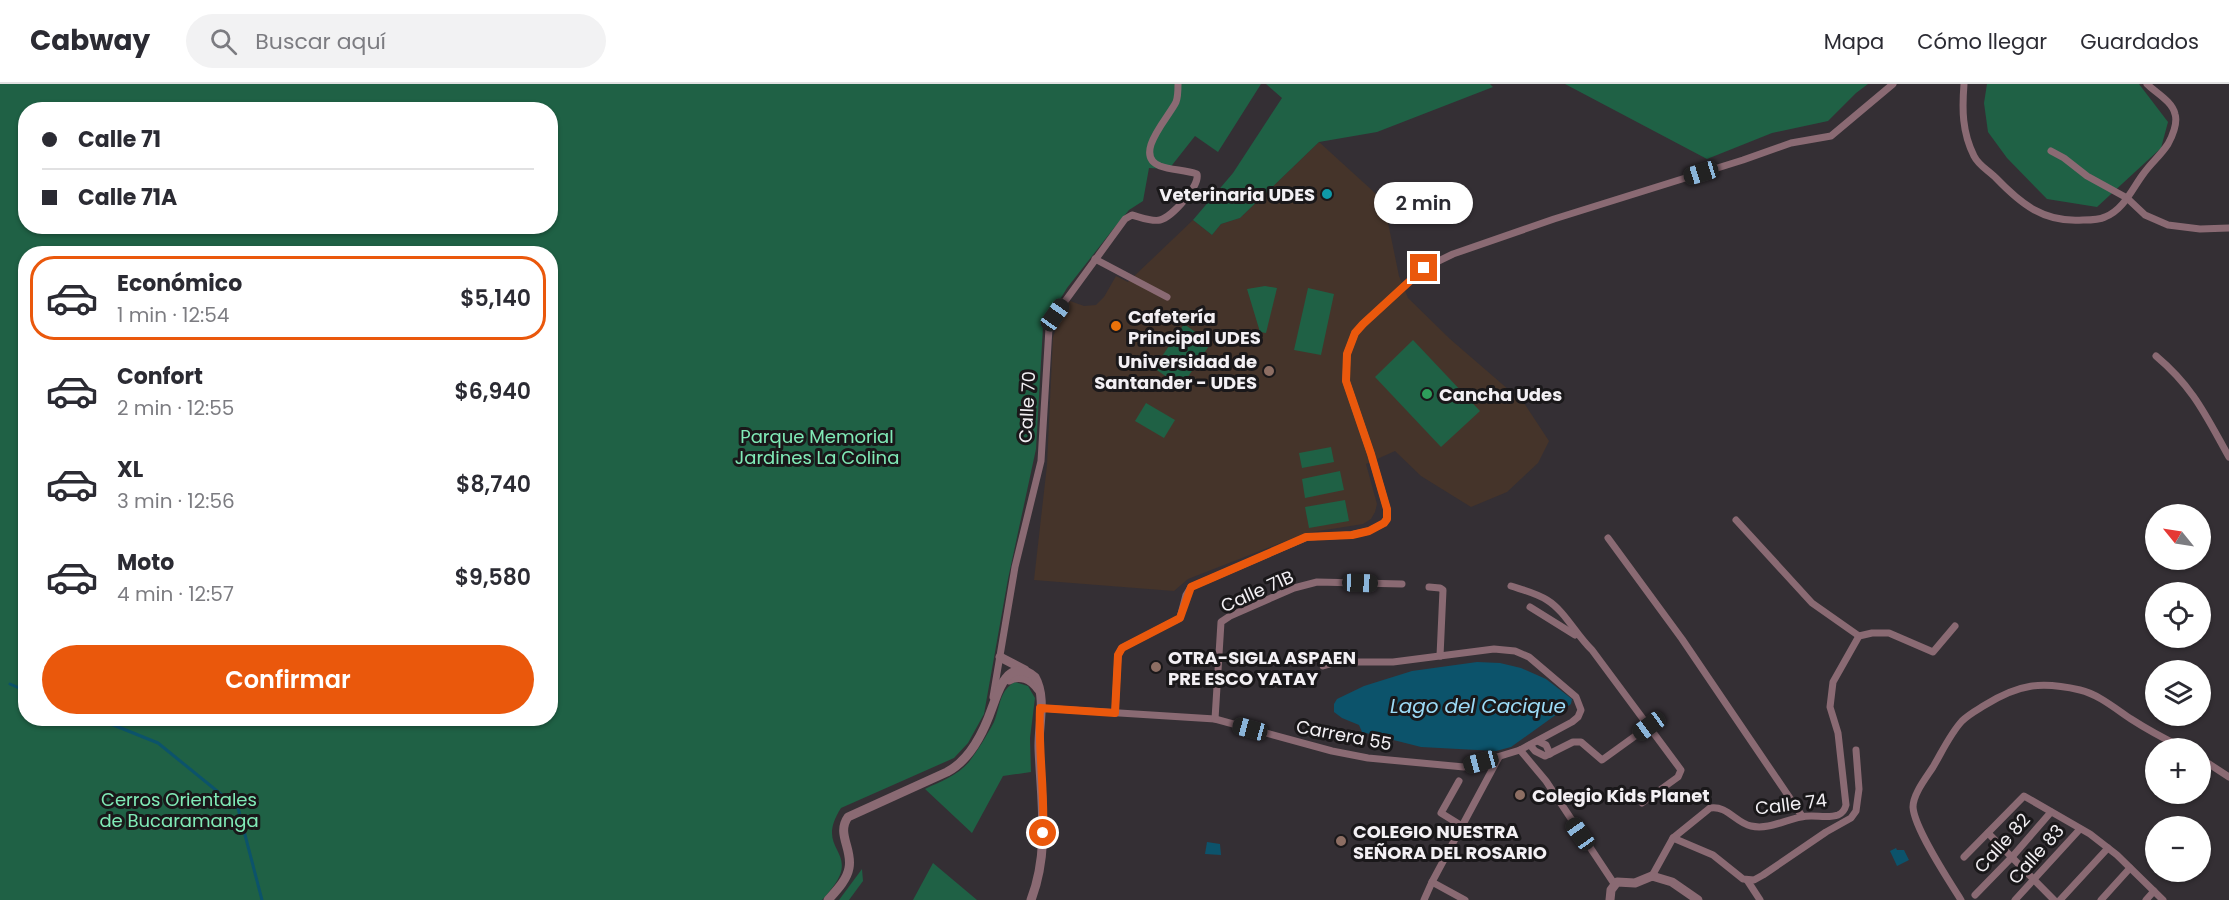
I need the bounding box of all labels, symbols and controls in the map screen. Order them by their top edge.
search box [186,14,606,68]
text: Cabway [30,21,150,60]
icon: search [207,25,240,58]
text: Buscar aquí [255,26,386,57]
text: Mapa [1824,27,1884,56]
text: Cómo llegar [1917,27,2047,56]
text: Guardados [2080,27,2199,56]
text: Calle 71 [78,124,161,155]
car [1681,159,1721,187]
callout: 2 min [1374,181,1474,223]
text: Calle 71A [78,182,177,213]
place label: Veterinaria UDES [1159,182,1315,207]
marker: Veterinaria UDES [1320,187,1334,201]
text: 2 min [1396,189,1451,217]
route end [1410,254,1437,281]
text: Económico [117,268,242,299]
icon: car [45,271,99,325]
text: $5,140 [460,283,531,314]
car [1037,295,1073,335]
text: 1 min · 12:54 [117,301,229,329]
place label: Cafetería Principal UDES [1128,304,1261,350]
marker: Cafetería Principal UDES [1109,319,1123,333]
place label: Universidad de Santander - UDES [1094,349,1257,395]
text: Confort [117,361,203,392]
icon: car [45,364,99,418]
marker: Universidad de Santander - UDES [1262,364,1276,378]
street label: Calle 70 [1013,370,1041,444]
text: $6,940 [454,376,531,407]
place label: Cancha Udes [1439,382,1562,407]
marker: Cancha Udes [1420,387,1434,401]
text: 2 min · 12:55 [117,394,234,422]
park label: Parque Memorial Jardines La Colina [735,424,899,470]
text: XL [117,454,143,485]
icon: car [45,457,99,511]
text: $8,740 [456,469,531,500]
text: 3 min · 12:56 [117,487,235,515]
north arrow [2145,504,2211,570]
map controls [2145,504,2211,882]
text: Moto [117,547,174,578]
icon: car [45,550,99,604]
text: $9,580 [455,562,531,593]
street label: Calle 71B [1217,564,1297,618]
car [1342,573,1378,593]
text: 4 min · 12:57 [117,580,234,608]
button: locate [2145,582,2211,648]
button: Confirmar [42,645,534,714]
place label: OTRA-SIGLA ASPAEN PRE ESCO YATAY [1168,645,1356,691]
marker: OTRA-SIGLA ASPAEN PRE ESCO YATAY [1149,660,1163,674]
button: layers [2145,660,2211,726]
water label: Lago del Cacique [1390,692,1566,720]
car [1629,708,1669,744]
street label: Carrera 55 [1294,713,1394,757]
car [1230,716,1270,742]
button: + [2145,738,2211,804]
car [1461,749,1501,775]
place label: Colegio Kids Planet [1532,783,1710,808]
park label: Cerros Orientales de Bucaramanga [99,787,259,833]
street label: Calle 74 [1754,787,1828,821]
marker: Colegio Kids Planet [1513,788,1527,802]
street label: Calle 82 [1968,808,2036,878]
car [1562,814,1598,854]
button: − [2145,816,2211,882]
route start [1029,819,1056,846]
place label: COLEGIO NUESTRA SEÑORA DEL ROSARIO [1353,819,1547,865]
street label: Calle 83 [2002,819,2070,889]
marker: COLEGIO NUESTRA SEÑORA DEL ROSARIO [1334,834,1348,848]

